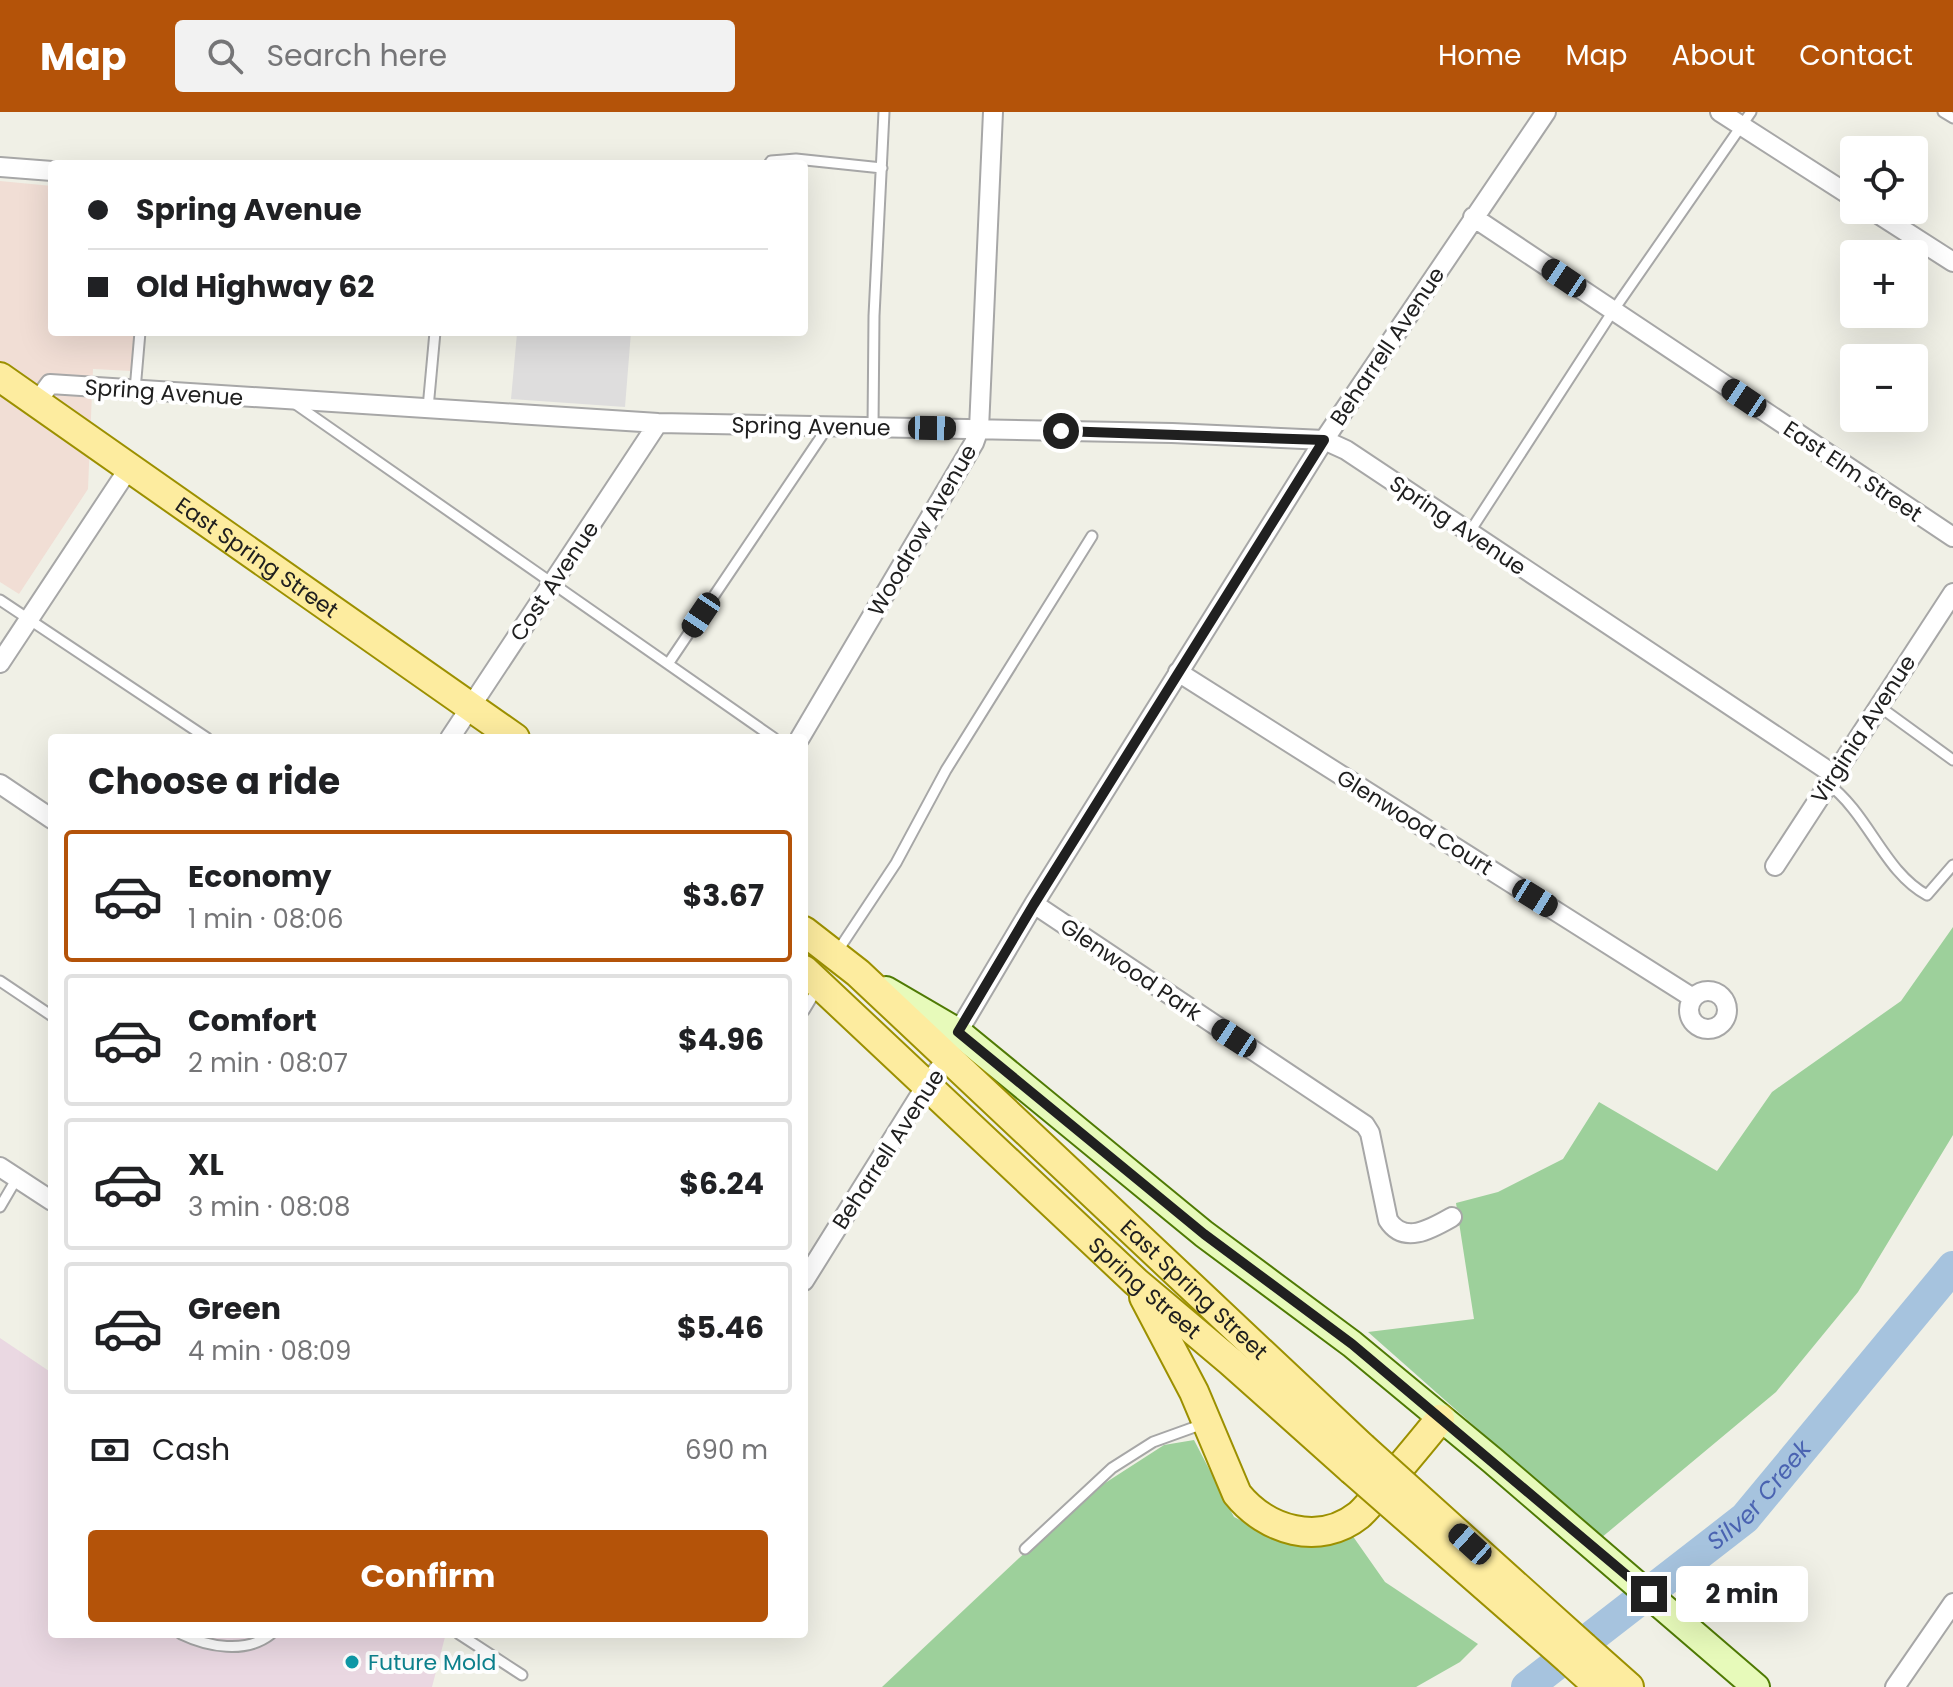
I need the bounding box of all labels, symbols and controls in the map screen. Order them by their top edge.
search box [175,20,735,92]
text: Map [40,30,127,83]
icon: search [203,34,247,78]
text: Search here [267,34,447,77]
text: Home [1438,36,1521,75]
text: Map [1565,36,1627,75]
text: About [1671,36,1755,75]
text: Contact [1799,36,1913,75]
map controls [1840,136,1928,432]
button: locate [1840,136,1928,224]
text: Spring Avenue [136,188,362,231]
button: + [1840,240,1928,328]
car [1537,255,1591,301]
street label: Beharrell Avenue [1323,261,1452,432]
text: Old Highway 62 [136,265,374,308]
button: − [1840,344,1928,432]
street label: Spring Avenue [84,371,244,414]
car [1717,375,1771,421]
street label: Spring Avenue [731,410,891,443]
route start [1043,413,1079,449]
street label: East Elm Street [1777,413,1928,529]
car [908,416,956,440]
street label: Woodrow Avenue [861,439,984,622]
street label: Spring Avenue [1383,468,1532,583]
street label: East Spring Street [169,490,344,626]
street label: Cost Avenue [503,515,606,648]
car [678,588,724,642]
street label: Virginia Avenue [1804,649,1923,810]
text: Choose a ride [88,756,340,807]
street label: Glenwood Court [1331,762,1499,883]
text: Economy [188,855,332,898]
icon: car [92,860,164,932]
text: $3.67 [682,874,764,917]
car [1508,875,1562,921]
text: 1 min · 08:06 [188,901,344,937]
street label: Glenwood Park [1054,911,1208,1029]
text: Comfort [188,999,317,1042]
icon: car [92,1004,164,1076]
car [1207,1015,1261,1061]
text: $4.96 [678,1018,764,1061]
text: 2 min · 08:07 [188,1045,348,1081]
street label: Beharrell Avenue [825,1063,952,1235]
text: XL [188,1143,224,1186]
icon: car [92,1148,164,1220]
text: $6.24 [679,1162,764,1205]
text: 3 min · 08:08 [188,1189,350,1225]
street label: East Spring Street [1113,1212,1275,1367]
street label: Spring Street [1081,1230,1207,1346]
text: Green [188,1287,281,1330]
icon: car [92,1292,164,1364]
text: $5.46 [677,1306,764,1349]
text: 4 min · 08:09 [188,1333,352,1369]
icon: cash [88,1428,132,1472]
text: Cash [152,1428,230,1471]
text: 690 m [685,1432,768,1468]
water label: Silver Creek [1700,1432,1820,1557]
car [1444,1519,1496,1569]
button: Confirm [88,1530,768,1622]
callout: 2 min [1677,1566,1809,1622]
route end [1631,1576,1667,1612]
text: 2 min [1705,1576,1779,1612]
place label: Future Mold [368,1647,496,1678]
marker: Future Mold [343,1653,361,1671]

